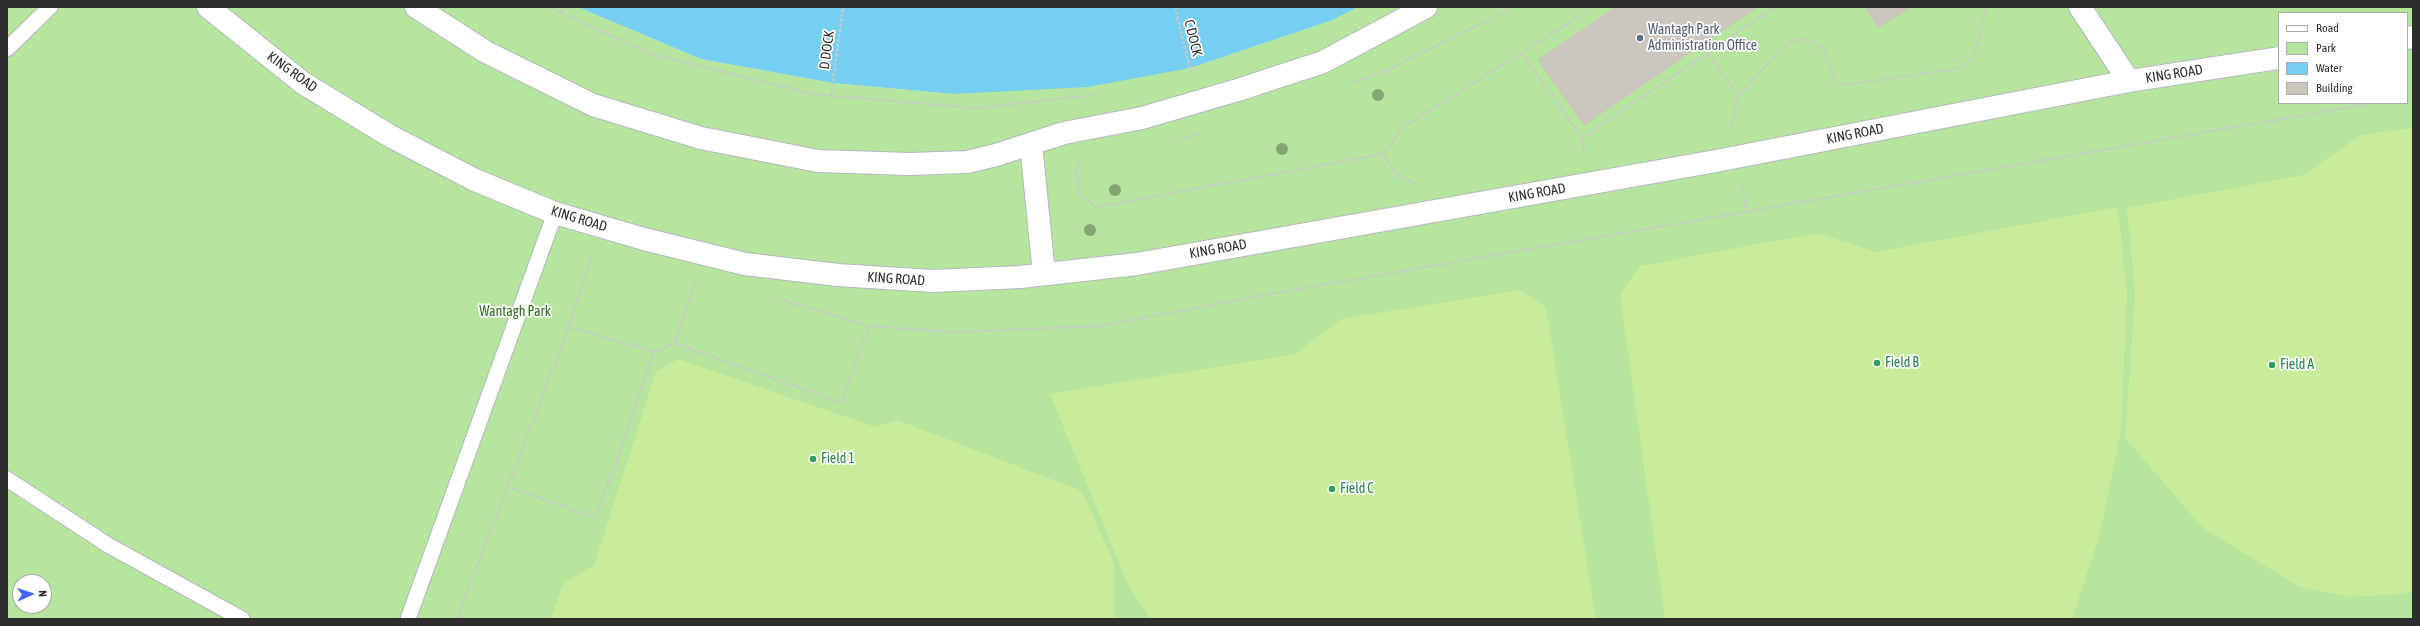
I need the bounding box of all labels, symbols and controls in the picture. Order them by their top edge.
legend [2278,12,2408,104]
street label: C DOCK [1180,18,1206,58]
text: Road [2316,21,2339,35]
place label: Wantagh Park Administration Office [1648,22,1757,54]
street label: D DOCK [816,30,838,70]
marker: Wantagh Park Administration Office [1635,33,1645,43]
text: Park [2316,41,2336,55]
street label: KING ROAD [264,48,320,96]
street label: KING ROAD [2144,61,2204,87]
text: Water [2316,61,2342,75]
text: Building [2316,81,2353,95]
street label: KING ROAD [1825,120,1885,148]
street label: KING ROAD [1507,180,1567,206]
street label: KING ROAD [549,203,609,235]
street label: KING ROAD [1188,236,1248,262]
street label: KING ROAD [867,269,925,289]
park label: Wantagh Park [479,304,551,320]
place label: Field B [1885,355,1919,371]
place label: Field A [2280,357,2314,373]
marker: Field B [1872,358,1882,368]
marker: Field A [2267,360,2277,370]
place label: Field 1 [821,451,855,467]
marker: Field 1 [808,454,818,464]
place label: Field C [1340,481,1374,497]
marker: Field C [1327,484,1337,494]
north arrow [12,574,52,614]
text: N [37,590,49,597]

